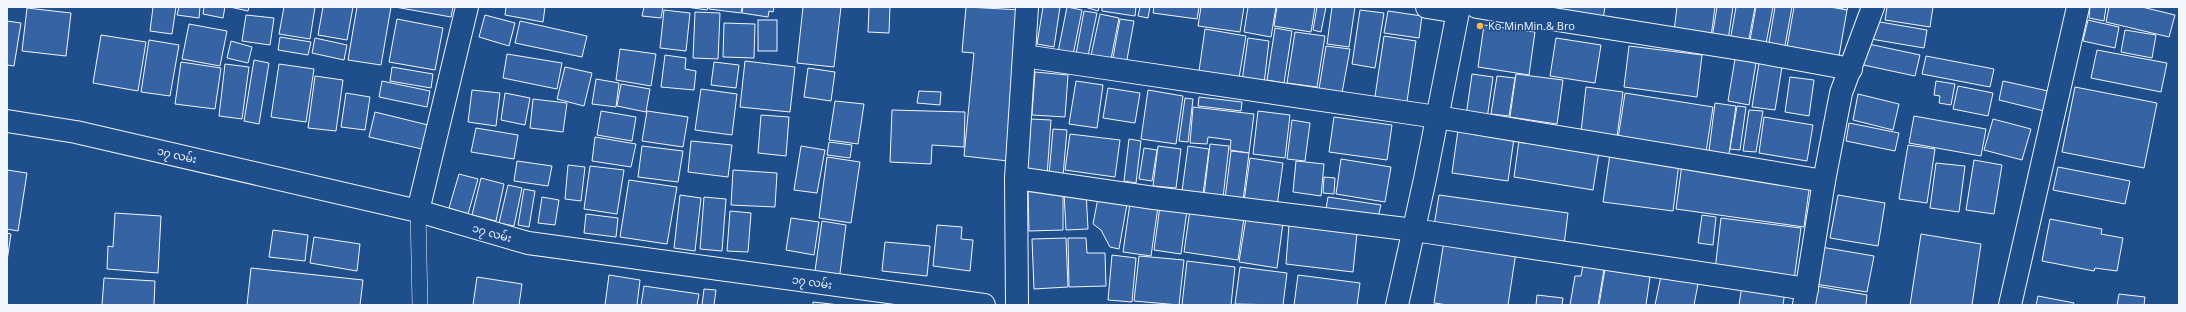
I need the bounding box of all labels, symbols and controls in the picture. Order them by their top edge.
place label: Ko MinMin & Bro [1488,18,1575,33]
marker: Ko MinMin & Bro [1475,21,1485,31]
street label: ၁၇ လမ်း [155,143,199,168]
street label: ၁၇ လမ်း [470,220,514,247]
street label: ၁၇ လမ်း [791,271,833,294]

